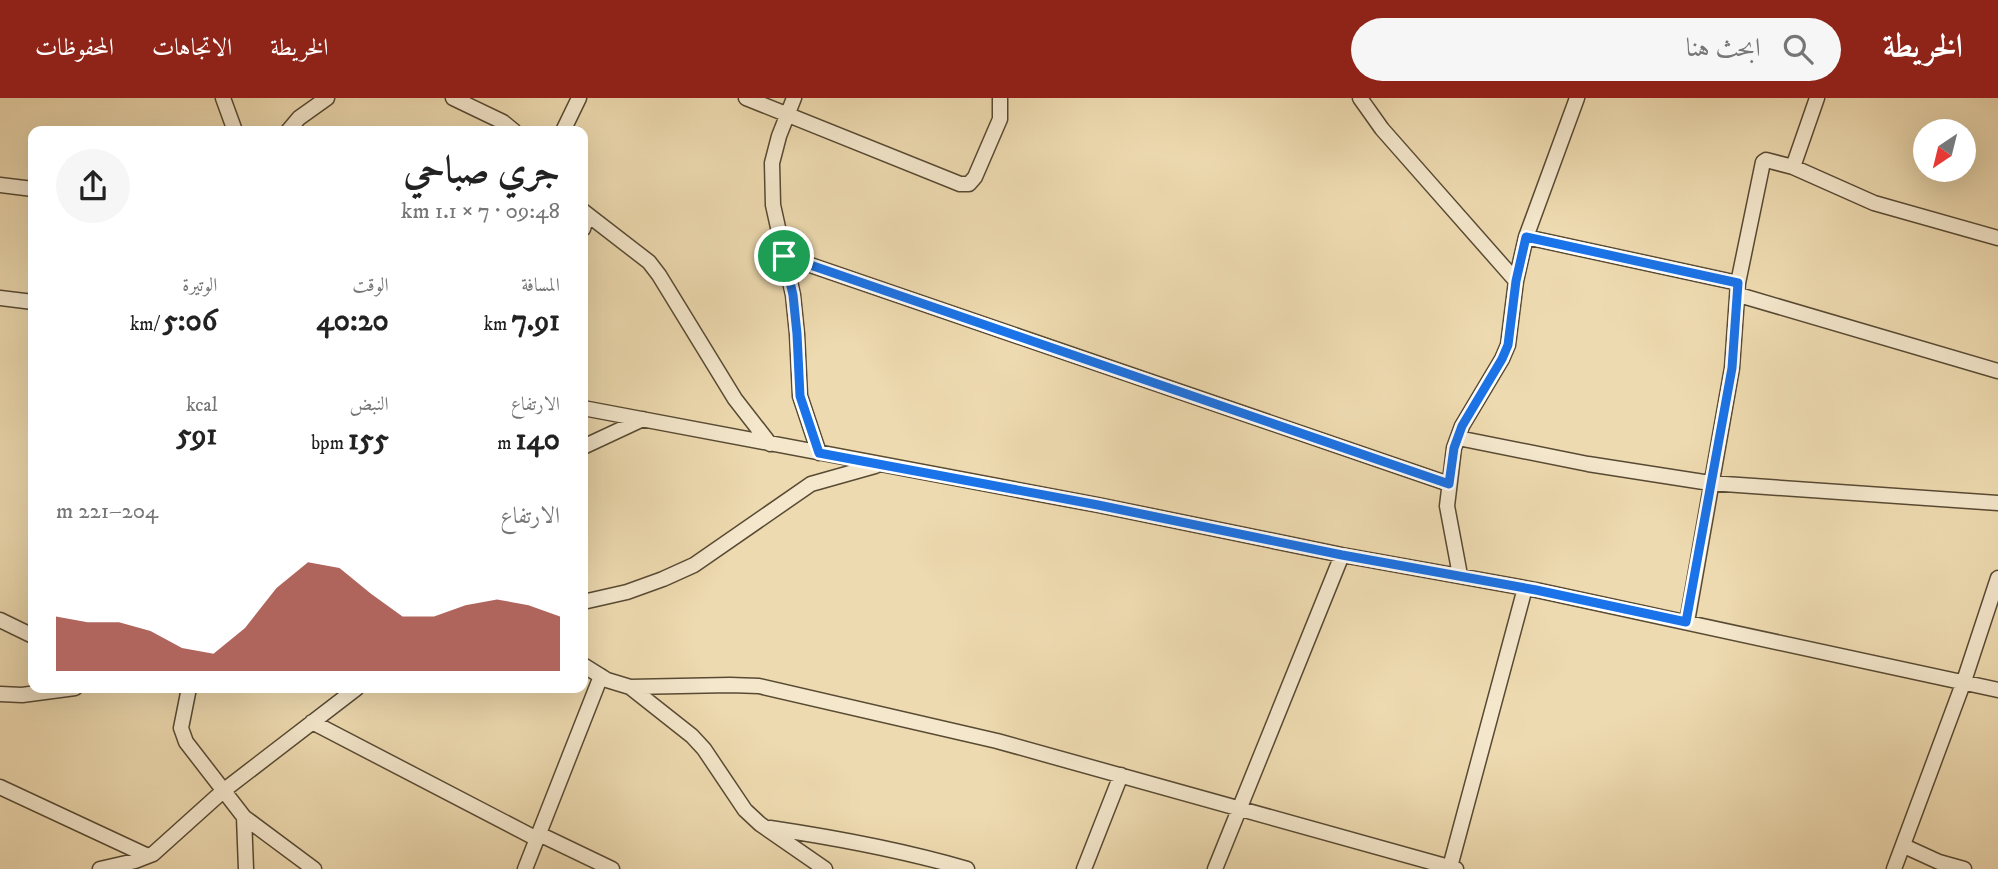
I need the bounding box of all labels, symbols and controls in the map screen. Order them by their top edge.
search box [1351,18,1841,81]
text: الخريطة [1883,27,1963,68]
icon: search [1779,30,1817,68]
text: ابحث هنا [1686,32,1761,65]
text: المحفوظات [35,33,114,63]
text: الاتجاهات [152,33,232,63]
text: الخريطة [270,33,329,63]
north arrow [1913,119,1976,182]
map controls [1913,119,1976,182]
text: جري صباحي [403,147,560,195]
button: share [56,149,130,223]
text: 09:48 · 7 × 1.1 km [401,197,560,226]
pin [754,226,814,286]
icon: arrive [765,237,803,275]
text: الوتيرة [182,274,217,297]
text: الوقت [352,274,389,297]
text: المسافة [521,274,560,297]
text: 5:06 [163,303,217,340]
text: 40:20 [317,303,389,340]
text: 7.91 [511,303,560,340]
text: /km [130,313,163,336]
text: km [484,313,511,336]
text: النبض [350,393,389,416]
text: الارتفاع [511,393,560,416]
text: kcal [186,394,217,417]
text: 591 [177,417,217,454]
text: 155 [348,422,389,459]
text: 140 [516,422,560,459]
text: bpm [311,432,348,455]
text: m [497,432,516,455]
text: 204–221 m [56,497,158,526]
text: الارتفاع [500,502,560,531]

